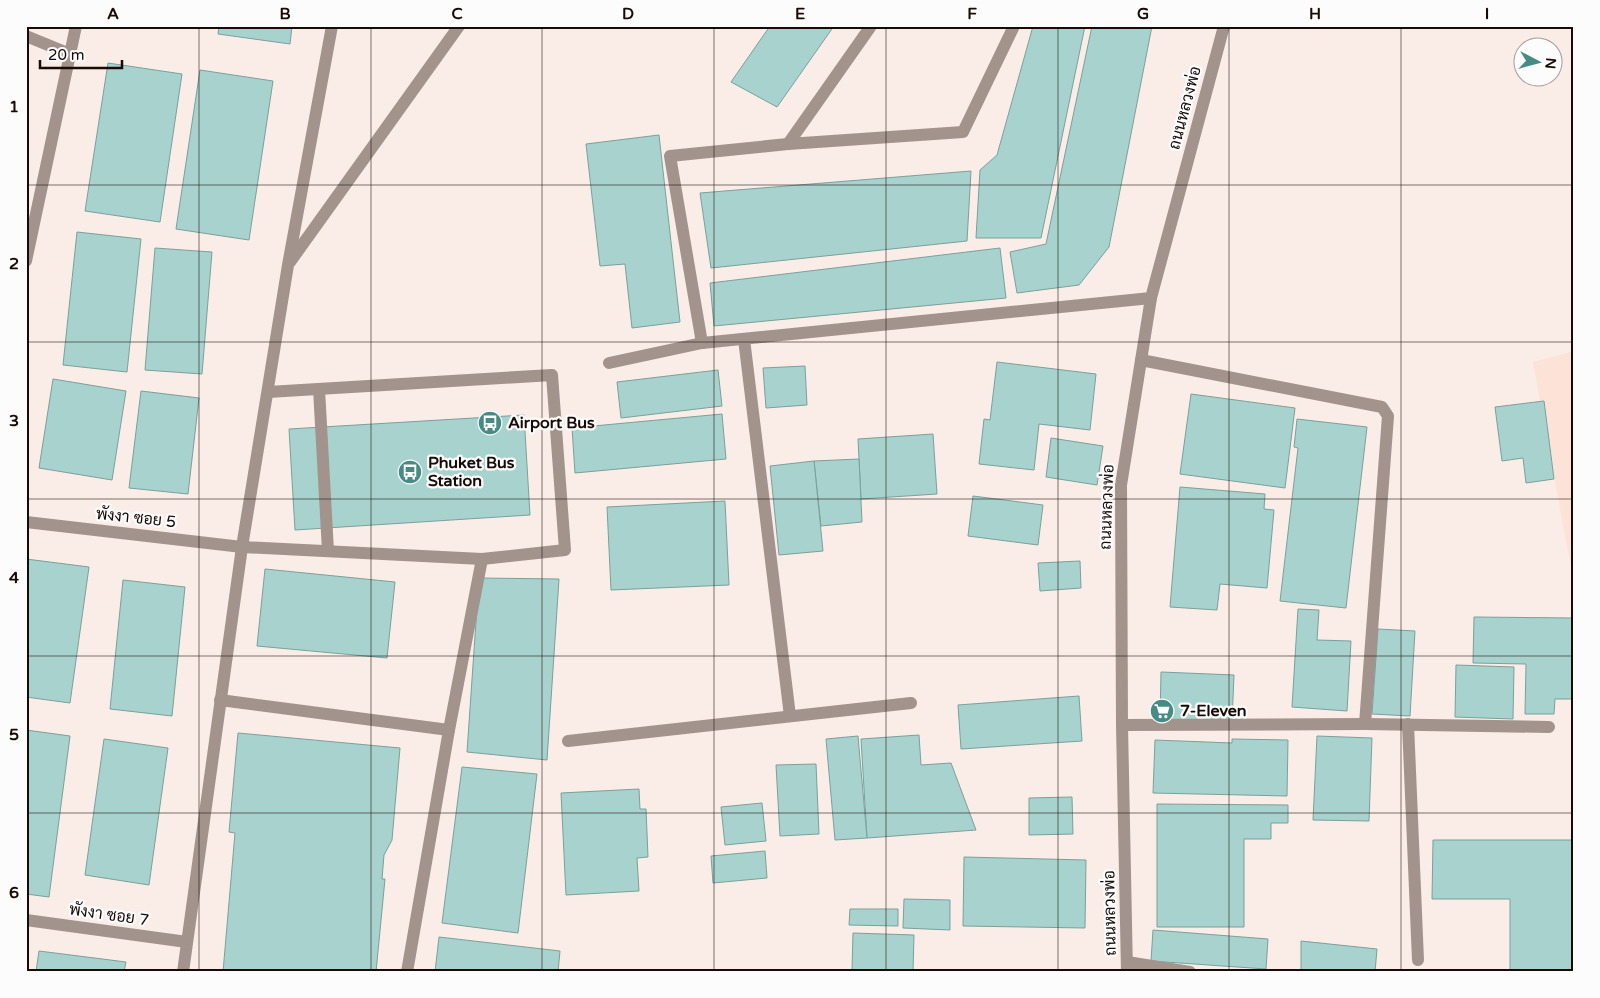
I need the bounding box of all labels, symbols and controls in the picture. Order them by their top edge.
text: A [107,4,119,24]
text: B [279,4,291,24]
text: C [451,4,463,24]
text: D [622,4,634,24]
text: E [795,4,805,24]
text: F [967,4,977,24]
text: G [1137,4,1149,24]
text: H [1309,4,1321,24]
text: I [1485,4,1489,24]
scale bar [40,38,122,70]
north arrow [1512,38,1562,88]
text: 20 m [48,46,85,64]
text: N [1541,57,1559,70]
street label: ถนนหลวงพ่อ [1163,64,1206,152]
text: 1 [9,97,19,117]
text: 2 [9,254,19,274]
bus stop icon: Airport Bus [477,410,503,436]
text: 3 [9,411,19,431]
place label: Airport Bus [508,413,595,433]
place label: Phuket Bus Station [428,453,515,491]
bus stop icon: Phuket Bus Station [397,459,423,485]
street label: ถนนหลวงพ่อ [1095,464,1118,550]
street label: พังงา ซอย 5 [95,503,177,532]
text: 4 [9,568,19,588]
supermarket icon: 7-Eleven [1149,698,1175,724]
place label: 7-Eleven [1180,701,1247,721]
text: 5 [9,725,19,745]
street label: ถนนหลวงพ่อ [1098,870,1121,956]
text: 6 [9,883,19,903]
street label: พังงา ซอย 7 [68,898,150,931]

